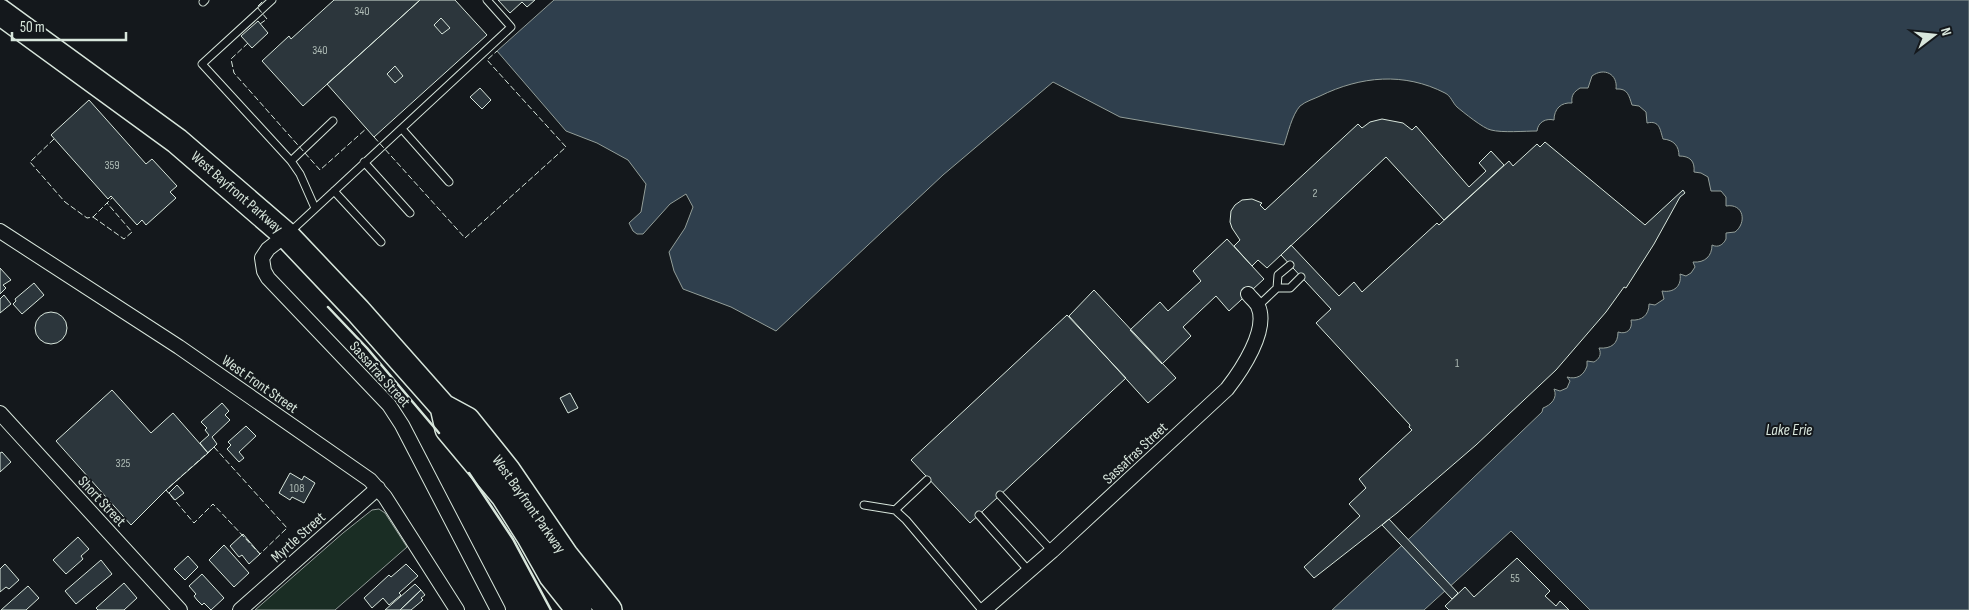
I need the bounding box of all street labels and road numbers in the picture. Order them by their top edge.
street label: West Bayfront Parkway [187,147,287,238]
street label: Sassafras Street [345,337,414,412]
street label: West Front Street [218,351,302,418]
street label: Sassafras Street [1099,418,1172,488]
street label: West Bayfront Parkway [488,451,570,557]
street label: Short Street [73,472,130,531]
street label: Myrtle Street [267,508,330,567]

